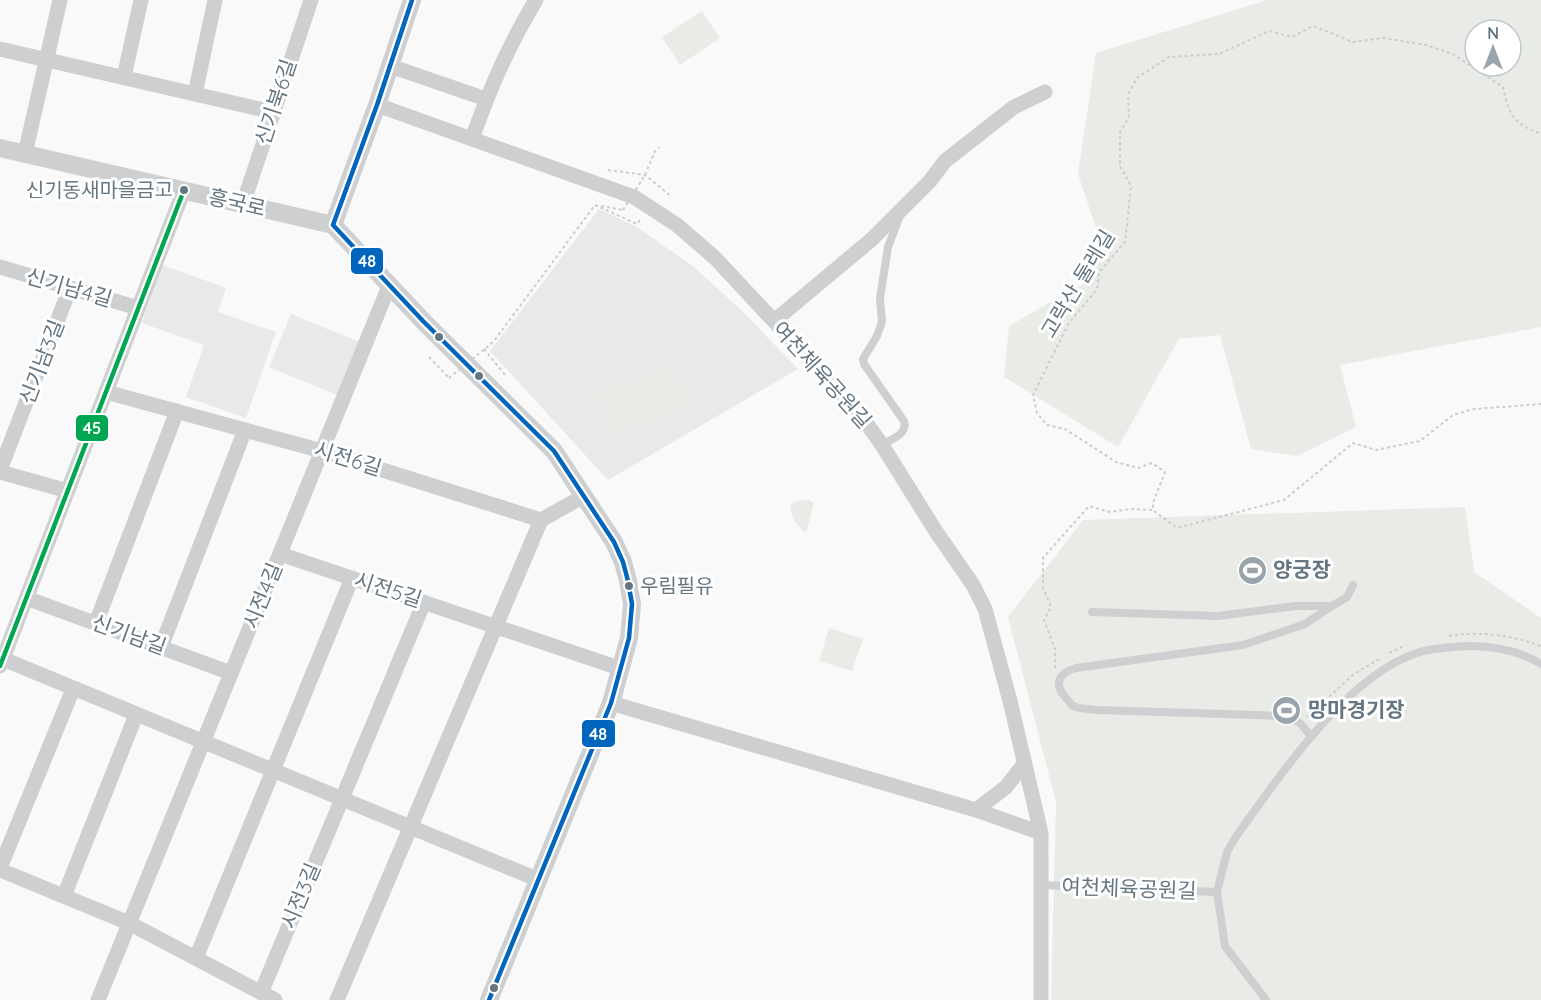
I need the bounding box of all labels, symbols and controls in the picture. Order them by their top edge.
north arrow [1463,18,1523,78]
text: N [1487,23,1499,43]
street label: 신기북6길 [249,56,301,148]
place label: 신기동새마을금고 [26,177,173,202]
street label: 흥국로 [206,183,268,221]
marker: 신기동새마을금고 [178,184,190,196]
street label: 고락산 둘레길 [1035,225,1120,342]
line badge: 48 [350,247,384,275]
text: 48 [358,251,376,271]
street label: 신기남4길 [23,262,115,312]
street label: 여천체육공원길 [768,315,878,433]
street label: 신기남3길 [13,316,69,408]
unlabelled marker [433,331,445,343]
unlabelled marker [473,370,485,382]
line badge: 45 [75,414,109,442]
text: 45 [83,418,101,438]
street label: 시전6길 [311,435,385,481]
sports icon: 양궁장 [1236,554,1268,586]
place label: 양궁장 [1273,556,1331,582]
street label: 시전4길 [237,559,287,632]
street label: 시전5길 [351,566,425,612]
place label: 우림필유 [640,573,714,598]
marker: 우림필유 [623,580,635,592]
street label: 신기남길 [89,609,170,659]
sports icon: 망마경기장 [1271,694,1303,726]
place label: 망마경기장 [1308,696,1405,722]
line badge: 48 [581,719,616,748]
text: 48 [589,724,607,744]
street label: 시전3길 [275,859,326,932]
street label: 여천체육공원길 [1061,873,1197,903]
unlabelled marker [488,982,500,994]

